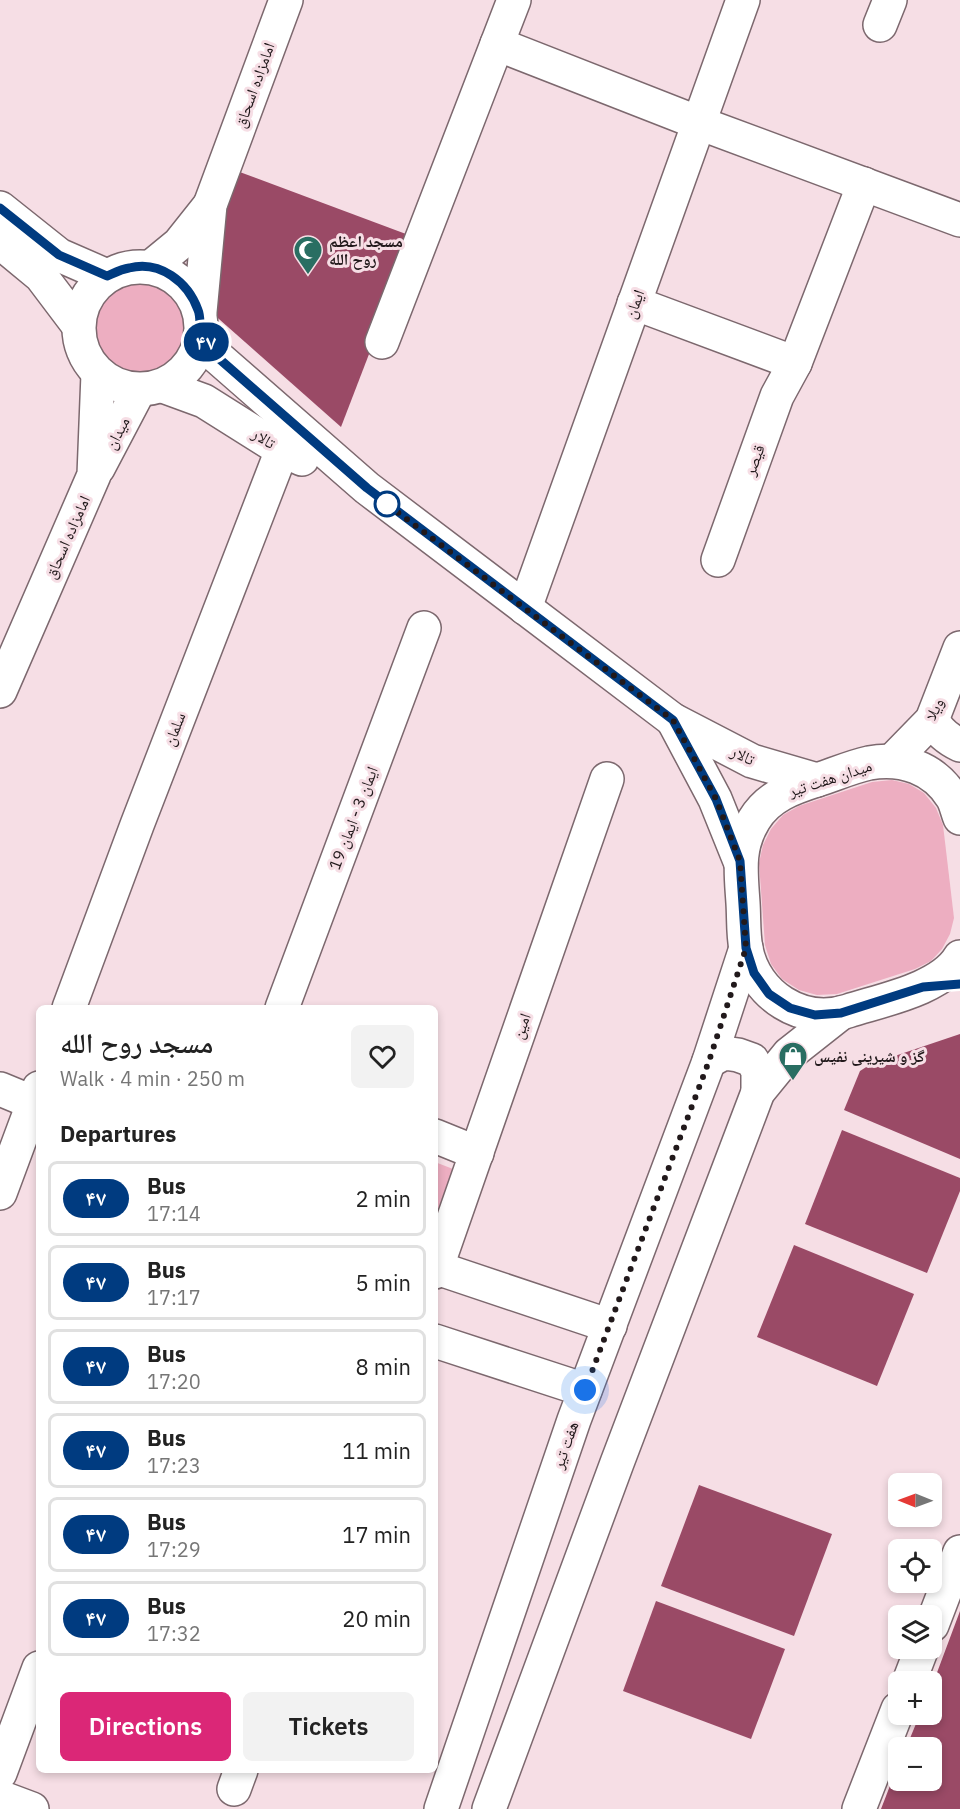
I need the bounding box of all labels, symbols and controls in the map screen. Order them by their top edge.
street label: امامزاده اسحاق [229,40,280,131]
place label: مسجد اعظم روح الله [329,231,403,270]
mosque icon: مسجد اعظم روح الله [292,234,324,276]
street label: ایمان [620,287,649,322]
line badge: ۴۷ [179,322,233,362]
text: ۴۷ [196,328,216,356]
street label: میدان [100,413,135,453]
street label: تالار [248,423,280,453]
street label: قیصر [739,442,769,479]
unlabelled marker [374,491,400,517]
street label: امامزاده اسحاق [40,492,95,582]
street label: ویلا [920,694,948,724]
street label: سلمان [158,709,190,749]
street label: تالار [727,740,758,769]
street label: میدان هفت تیر [785,755,875,802]
street label: ایمان 3 - ایمان 19 [324,764,383,873]
street label: امین [507,1010,536,1042]
text: مسجد روح الله [60,1024,213,1061]
button: heart [351,1025,414,1088]
shop icon: گز و شیرینی نفیس [777,1040,809,1082]
place label: گز و شیرینی نفیس [814,1046,925,1066]
text: Walk · 4 min · 250 m [60,1065,245,1092]
text: Departures [60,1119,176,1148]
text: Bus [147,1171,186,1200]
text: ۴۷ [86,1184,106,1212]
text: 2 min [355,1184,411,1213]
text: 17:14 [147,1200,201,1227]
text: Bus [147,1255,186,1284]
text: ۴۷ [86,1268,106,1296]
text: 5 min [355,1268,411,1297]
text: 17:17 [147,1284,201,1311]
text: Bus [147,1339,186,1368]
text: ۴۷ [86,1352,106,1380]
text: 8 min [355,1352,411,1381]
text: 17:20 [147,1368,201,1395]
your location [570,1375,600,1405]
street label: هفت تیر [547,1419,582,1472]
text: Bus [147,1423,186,1452]
text: ۴۷ [86,1436,106,1464]
text: 11 min [342,1436,411,1465]
text: 17:23 [147,1452,201,1479]
north arrow [888,1473,942,1527]
map controls [888,1473,942,1791]
text: Bus [147,1507,186,1536]
text: ۴۷ [86,1520,106,1548]
text: 17 min [342,1520,411,1549]
text: 17:29 [147,1536,201,1563]
button: locate [888,1539,942,1593]
text: Bus [147,1591,186,1620]
text: ۴۷ [86,1604,106,1632]
text: 20 min [342,1604,411,1633]
button: layers [888,1605,942,1659]
text: 17:32 [147,1620,201,1647]
button: + [888,1671,942,1725]
button: Directions [60,1692,231,1761]
button: Tickets [243,1692,414,1761]
button: − [888,1737,942,1791]

